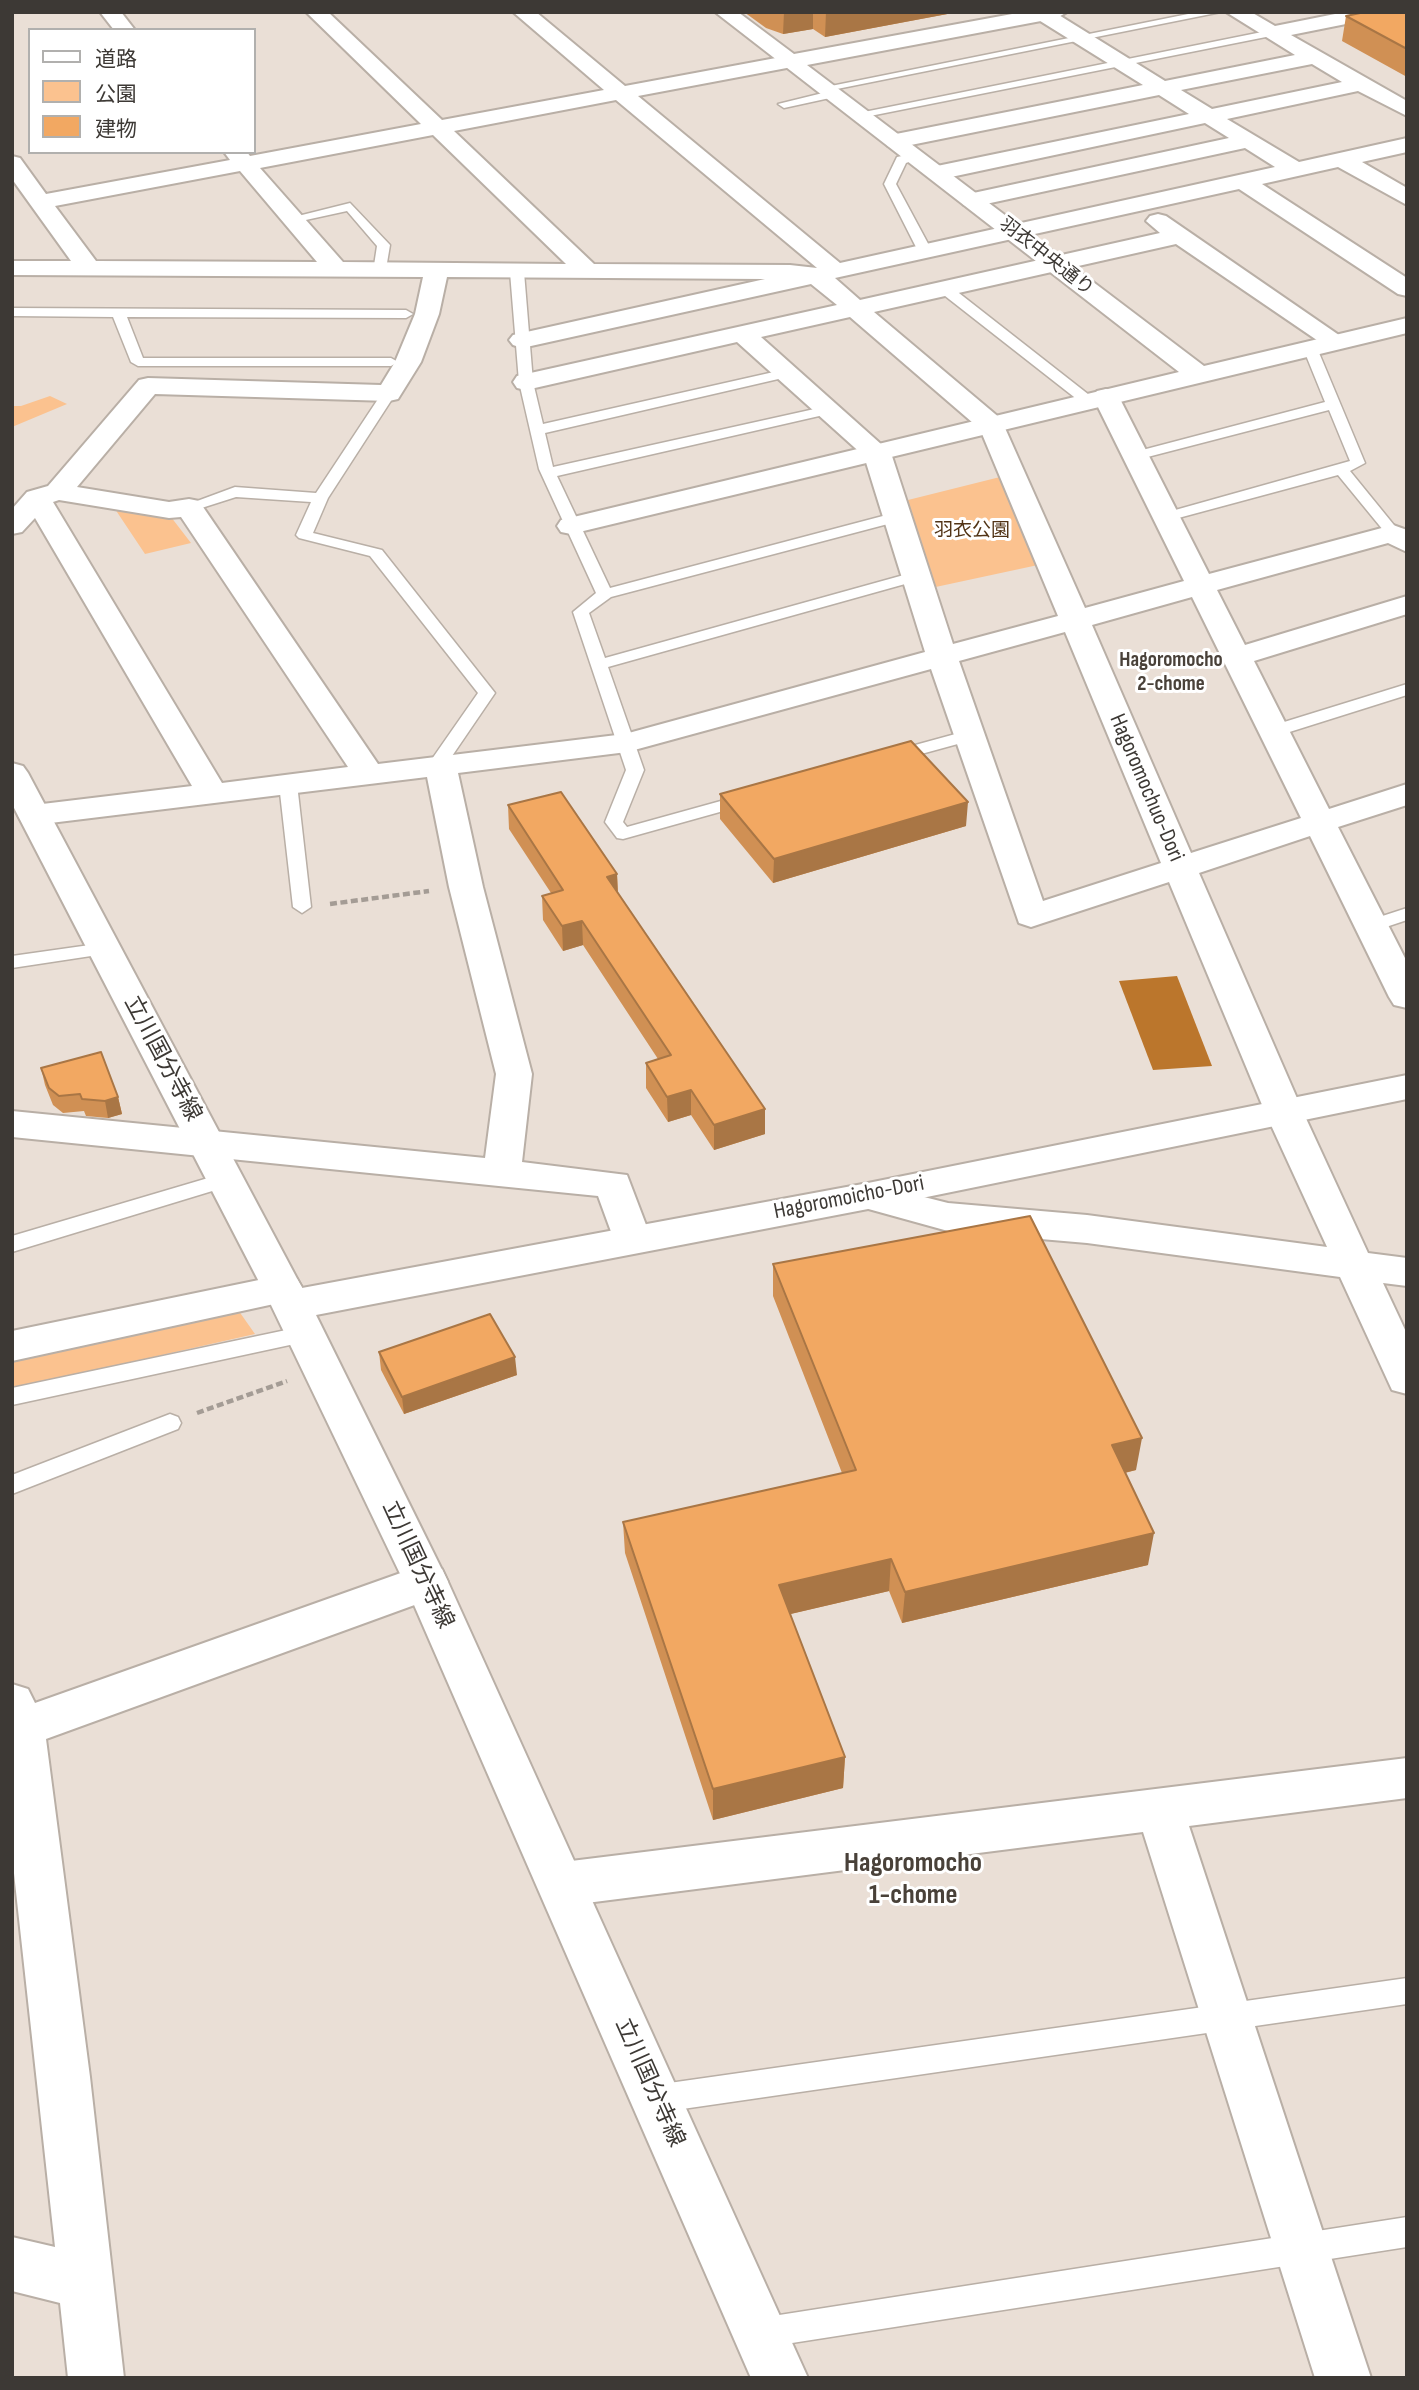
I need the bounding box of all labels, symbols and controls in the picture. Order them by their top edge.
legend [28,28,256,154]
text: 道路 [95,47,137,72]
text: 公園 [95,82,137,107]
text: 建物 [95,117,137,142]
street label: 羽衣中央通り [994,213,1098,301]
park label: 羽衣公園 [934,520,1010,542]
district label: Hagoromocho 2-chome [1119,648,1223,698]
street label: Hagoromochuo-Dori [1102,710,1190,866]
street label: 立川国分寺線 [117,992,207,1126]
street label: Hagoromoicho-Dori [772,1170,926,1226]
street label: 立川国分寺線 [375,1497,459,1633]
district label: Hagoromocho 1-chome [844,1847,982,1913]
street label: 立川国分寺線 [608,2014,690,2152]

